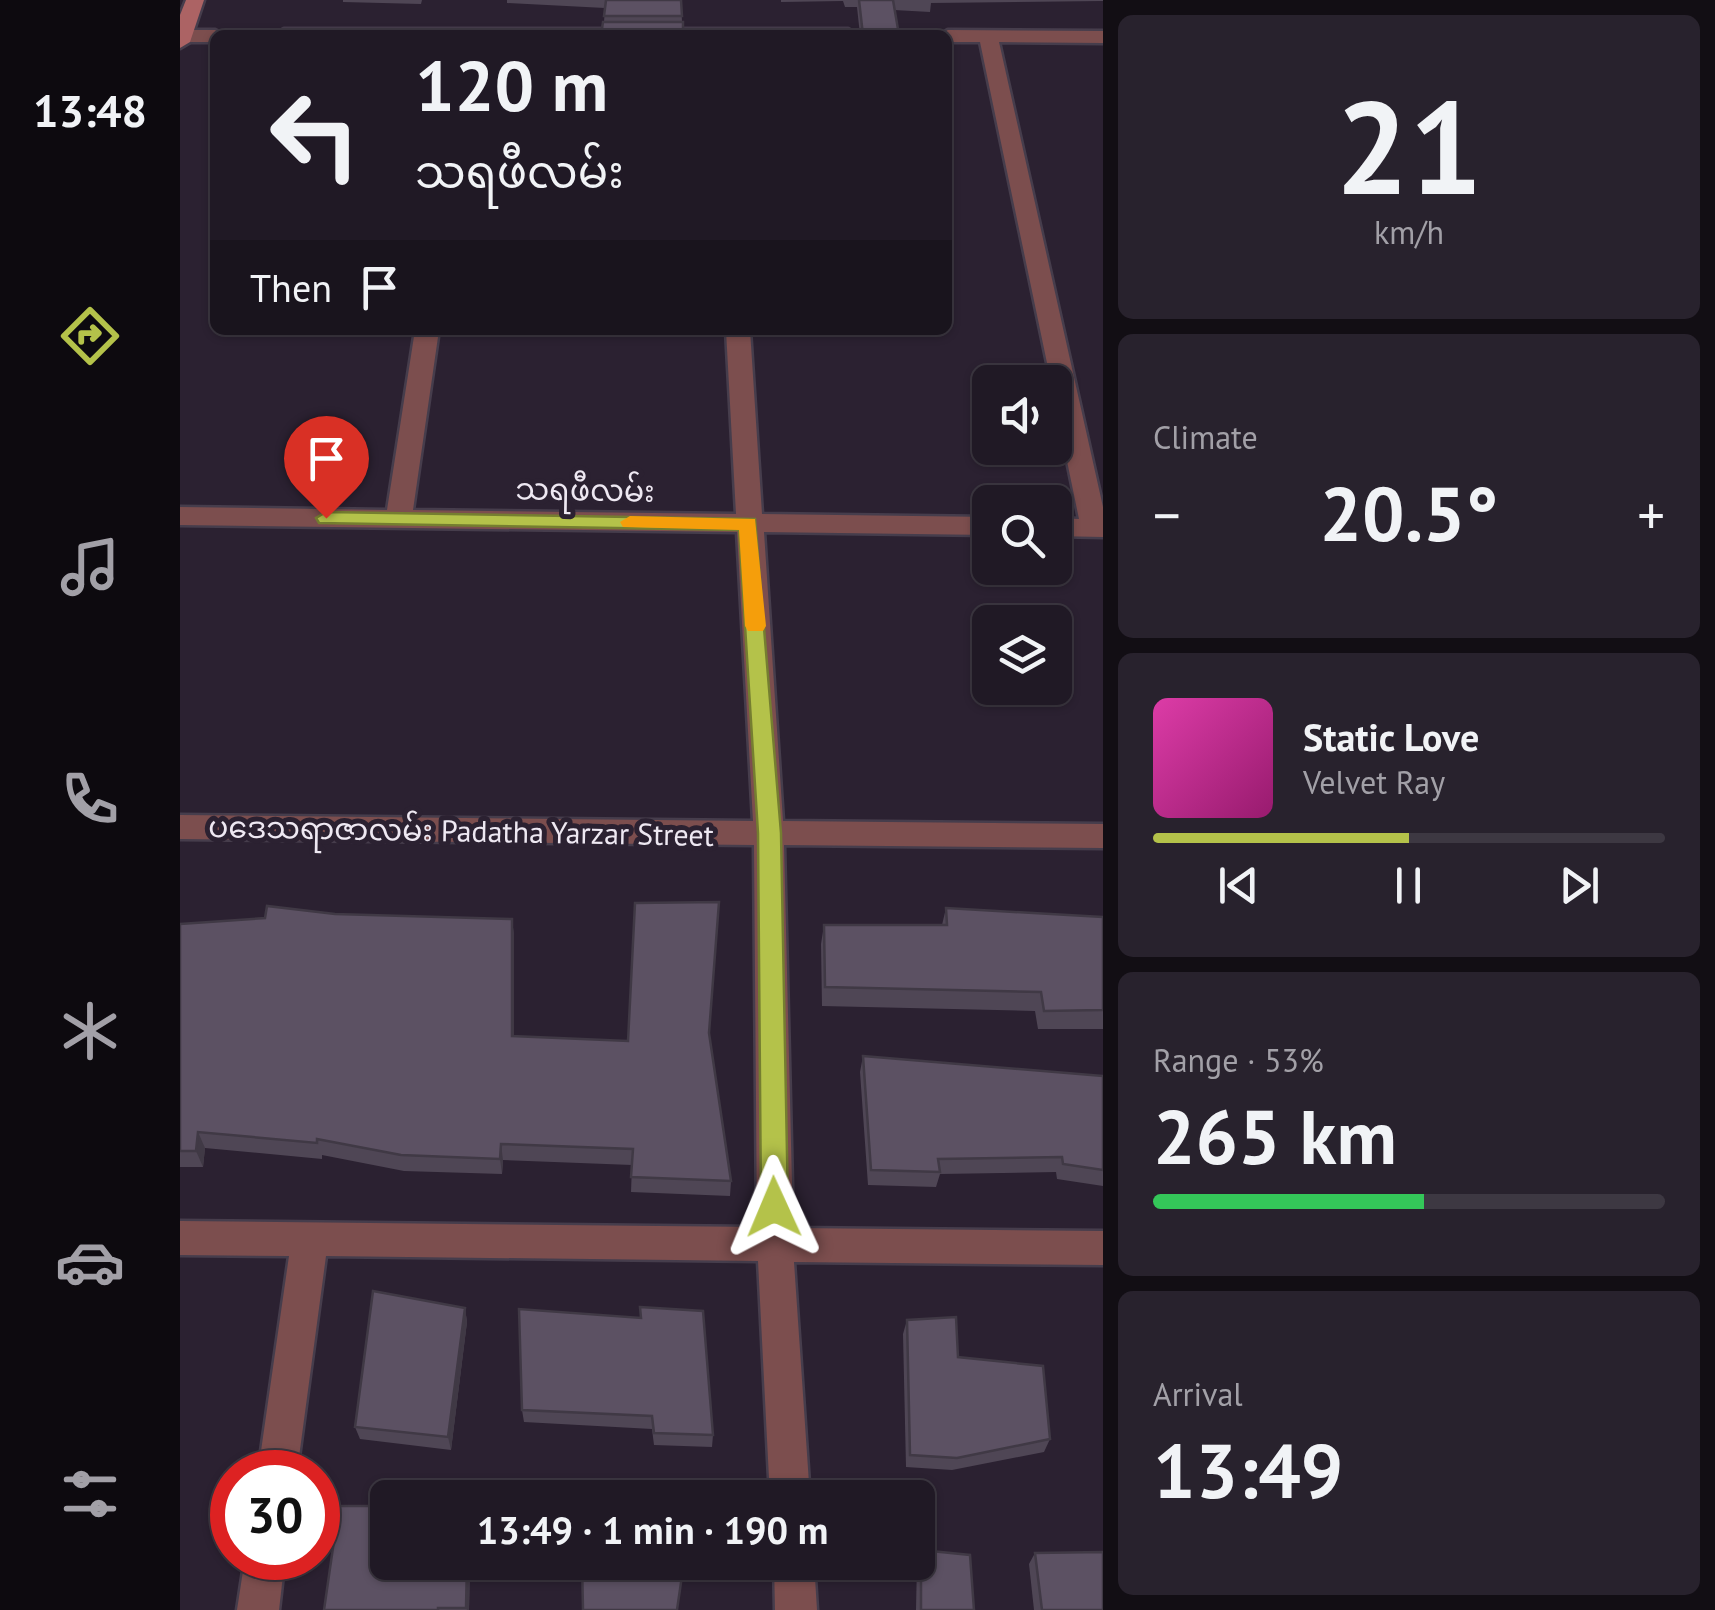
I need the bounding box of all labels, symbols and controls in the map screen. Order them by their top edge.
text: 120 m [415,40,608,130]
text: 21 [1335,62,1483,230]
icon: left [250,70,380,200]
text: 13:48 [33,81,147,139]
text: သရဖီလမ်း [415,142,624,200]
text: km/h [1374,211,1444,253]
icon: arrive [352,260,407,315]
text: Then [250,263,332,312]
icon: directions [55,301,125,371]
map controls [972,365,1072,705]
button: sound [972,365,1072,465]
pin [284,416,369,519]
text: Climate [1153,416,1258,458]
icon: arrive [299,431,354,486]
text: 20.5° [1320,465,1498,562]
street label: သရဖီလမ်း [515,467,655,517]
text: − [1153,479,1181,550]
text: + [1637,479,1665,550]
button: search [972,485,1072,585]
icon: music [55,532,125,602]
button: layers [972,605,1072,705]
text: Static Love [1303,712,1479,761]
text: Velvet Ray [1303,761,1445,803]
icon: phone [55,764,125,834]
street label: ပဒေသရာဇာလမ်း Padatha Yarzar Street [208,805,714,861]
icon: previous [1211,858,1266,913]
icon: pause [1381,858,1436,913]
icon: next [1552,858,1607,913]
icon: climate [55,996,125,1066]
text: Range · 53% [1153,1039,1324,1081]
text: 265 km [1153,1088,1397,1185]
position arrow [722,1155,826,1259]
icon: car [55,1227,125,1297]
text: Arrival [1153,1373,1243,1415]
text: 13:49 [1153,1422,1343,1519]
speed limit sign: 30 [210,1450,340,1580]
icon: filters [55,1459,125,1529]
text: 13:49 · 1 min · 190 m [477,1505,828,1554]

